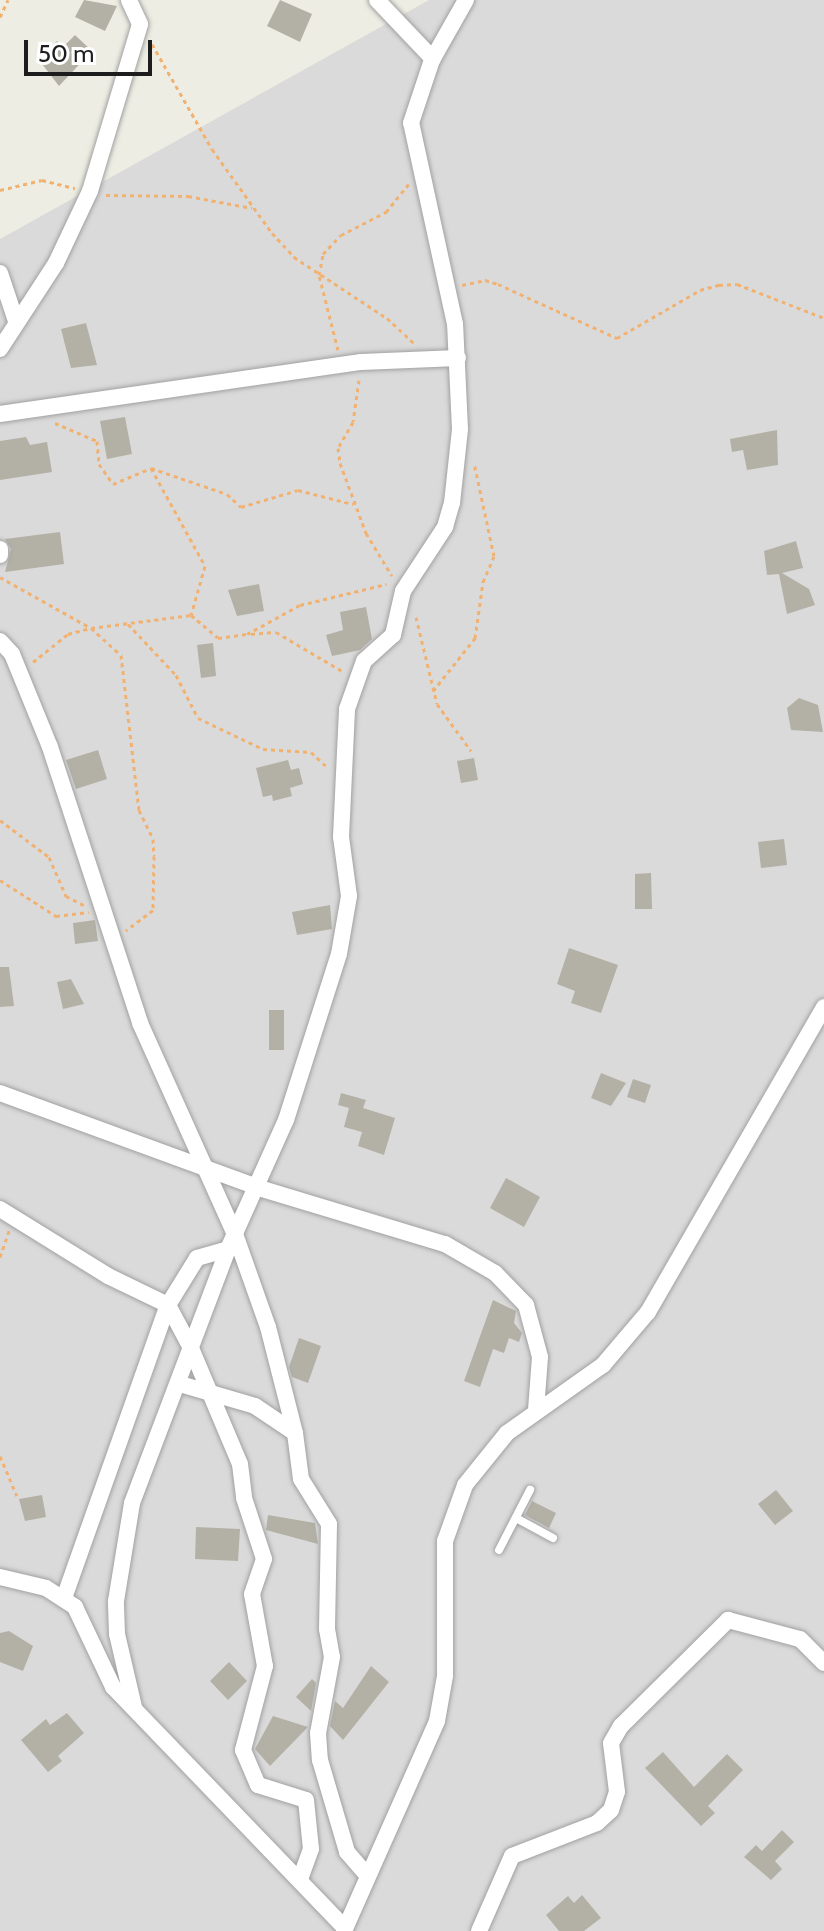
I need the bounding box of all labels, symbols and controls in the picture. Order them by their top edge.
scale bar [28,24,156,74]
text: 50 m [38,39,94,68]

